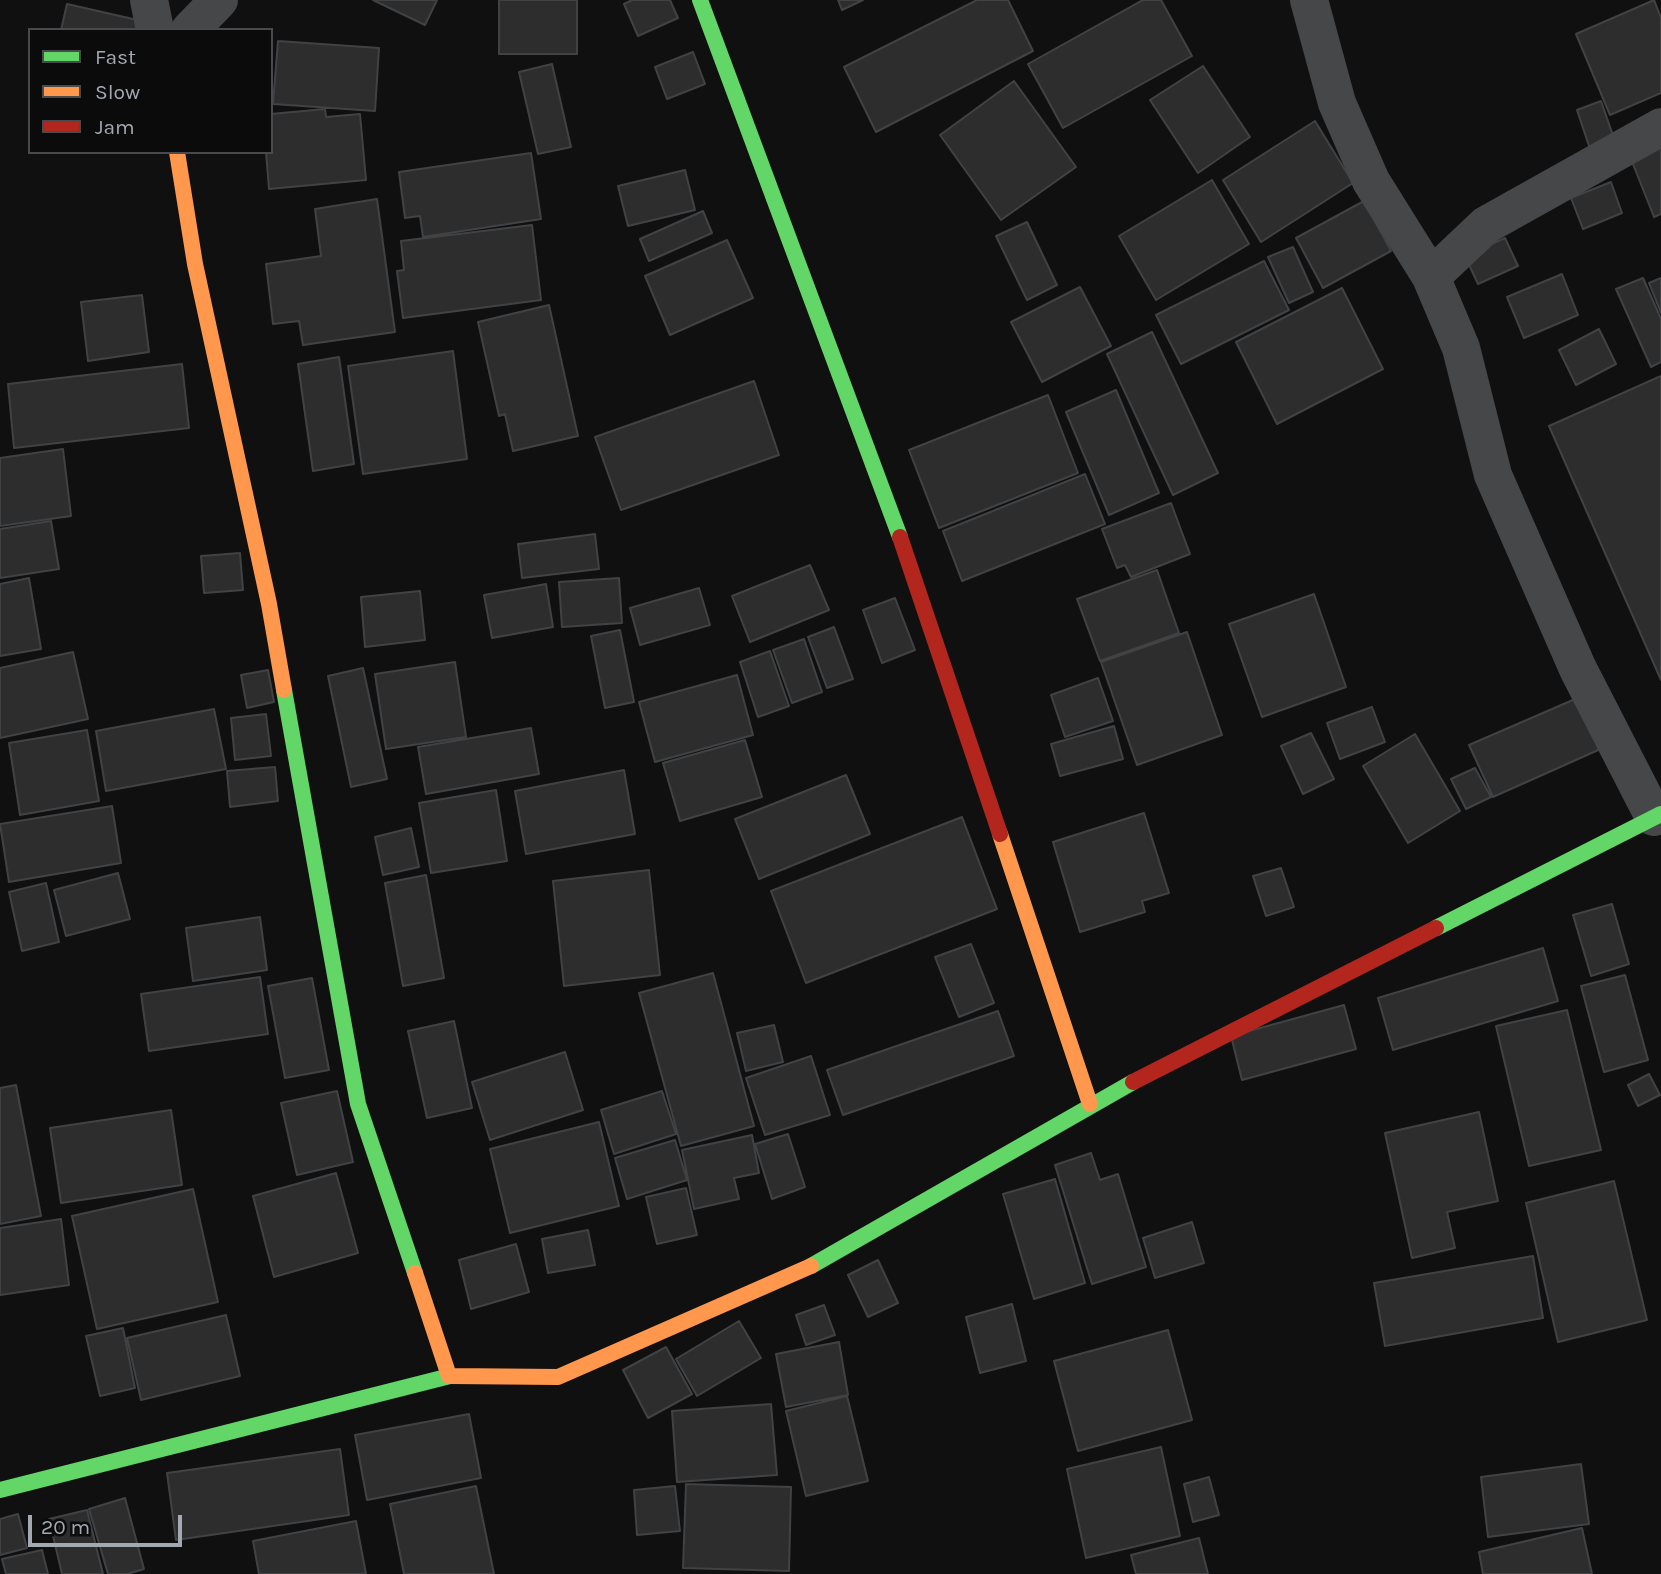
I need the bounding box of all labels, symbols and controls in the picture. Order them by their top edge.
legend [28,28,273,154]
text: Fast [95,45,136,69]
text: Slow [95,80,140,104]
text: Jam [95,115,135,139]
scale bar [32,1500,186,1544]
text: 20 m [41,1515,90,1539]

